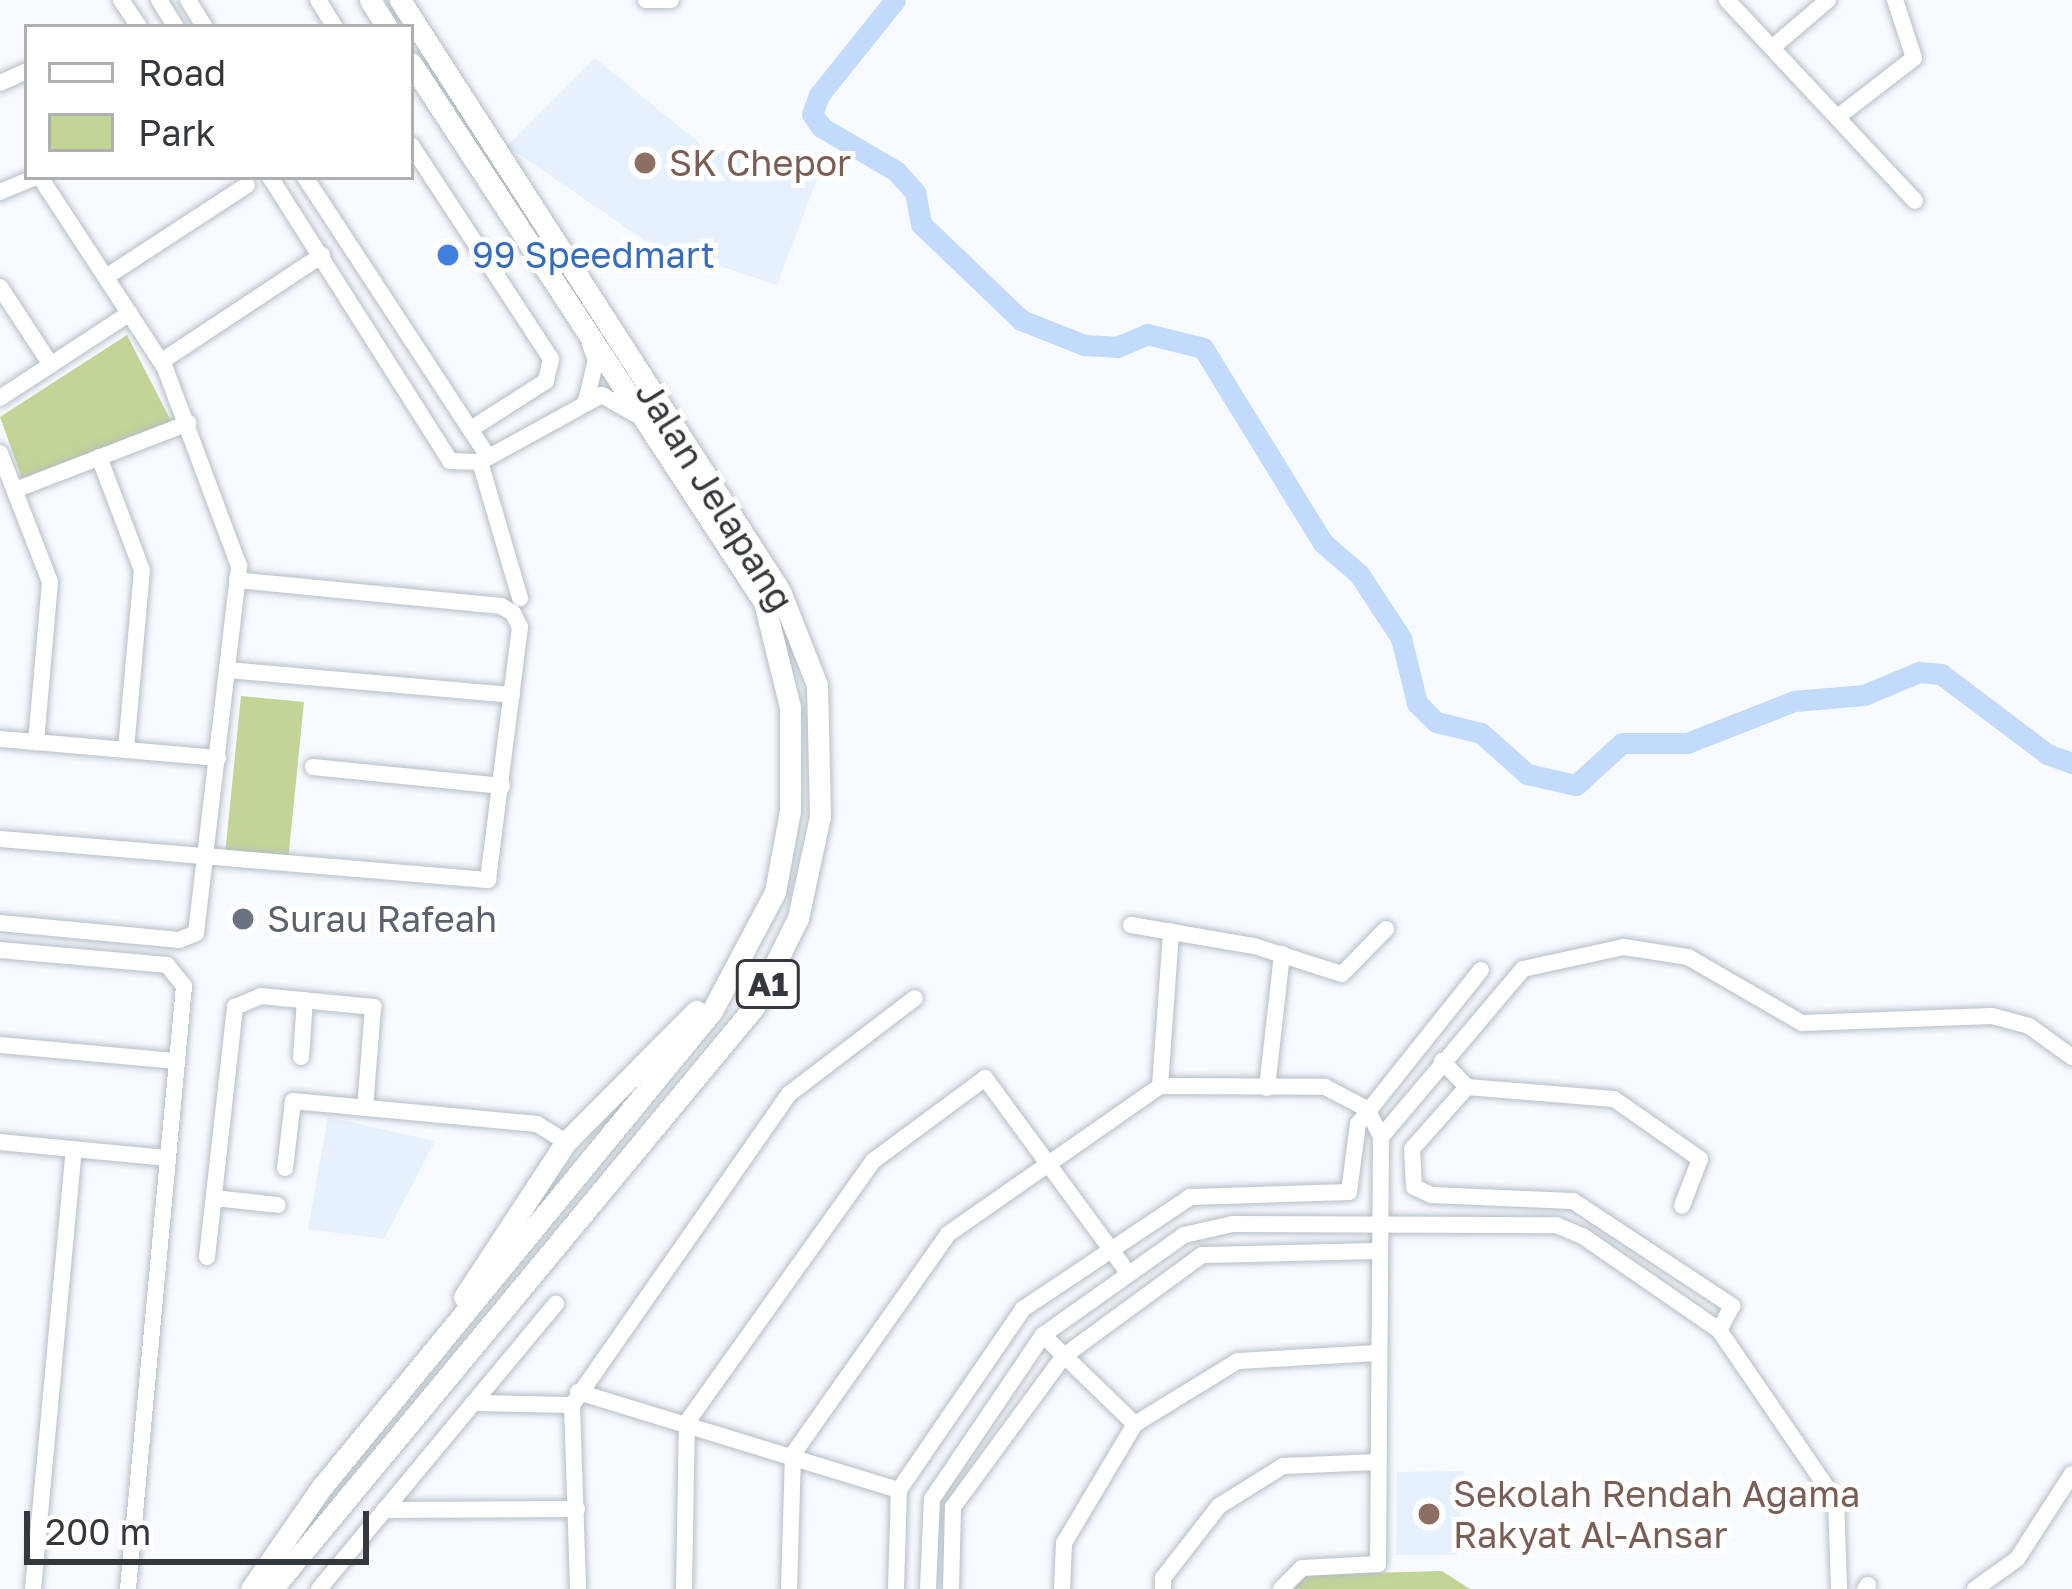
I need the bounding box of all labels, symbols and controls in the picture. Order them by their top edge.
legend [24,24,414,180]
text: Road [138,51,226,94]
text: Park [138,111,216,154]
place label: SK Chepor [669,141,851,185]
marker: SK Chepor [632,150,658,176]
place label: 99 Speedmart [472,233,715,277]
marker: 99 Speedmart [435,242,461,268]
street label: Jalan Jelapang [627,373,803,619]
place label: Surau Rafeah [267,897,497,941]
marker: Surau Rafeah [230,906,256,932]
road number: A1 [735,957,801,1011]
place label: Sekolah Rendah Agama Rakyat Al-Ansar [1453,1471,1860,1556]
scale bar [30,1487,375,1561]
marker: Sekolah Rendah Agama Rakyat Al-Ansar [1416,1501,1442,1527]
text: 200 m [45,1510,151,1553]

